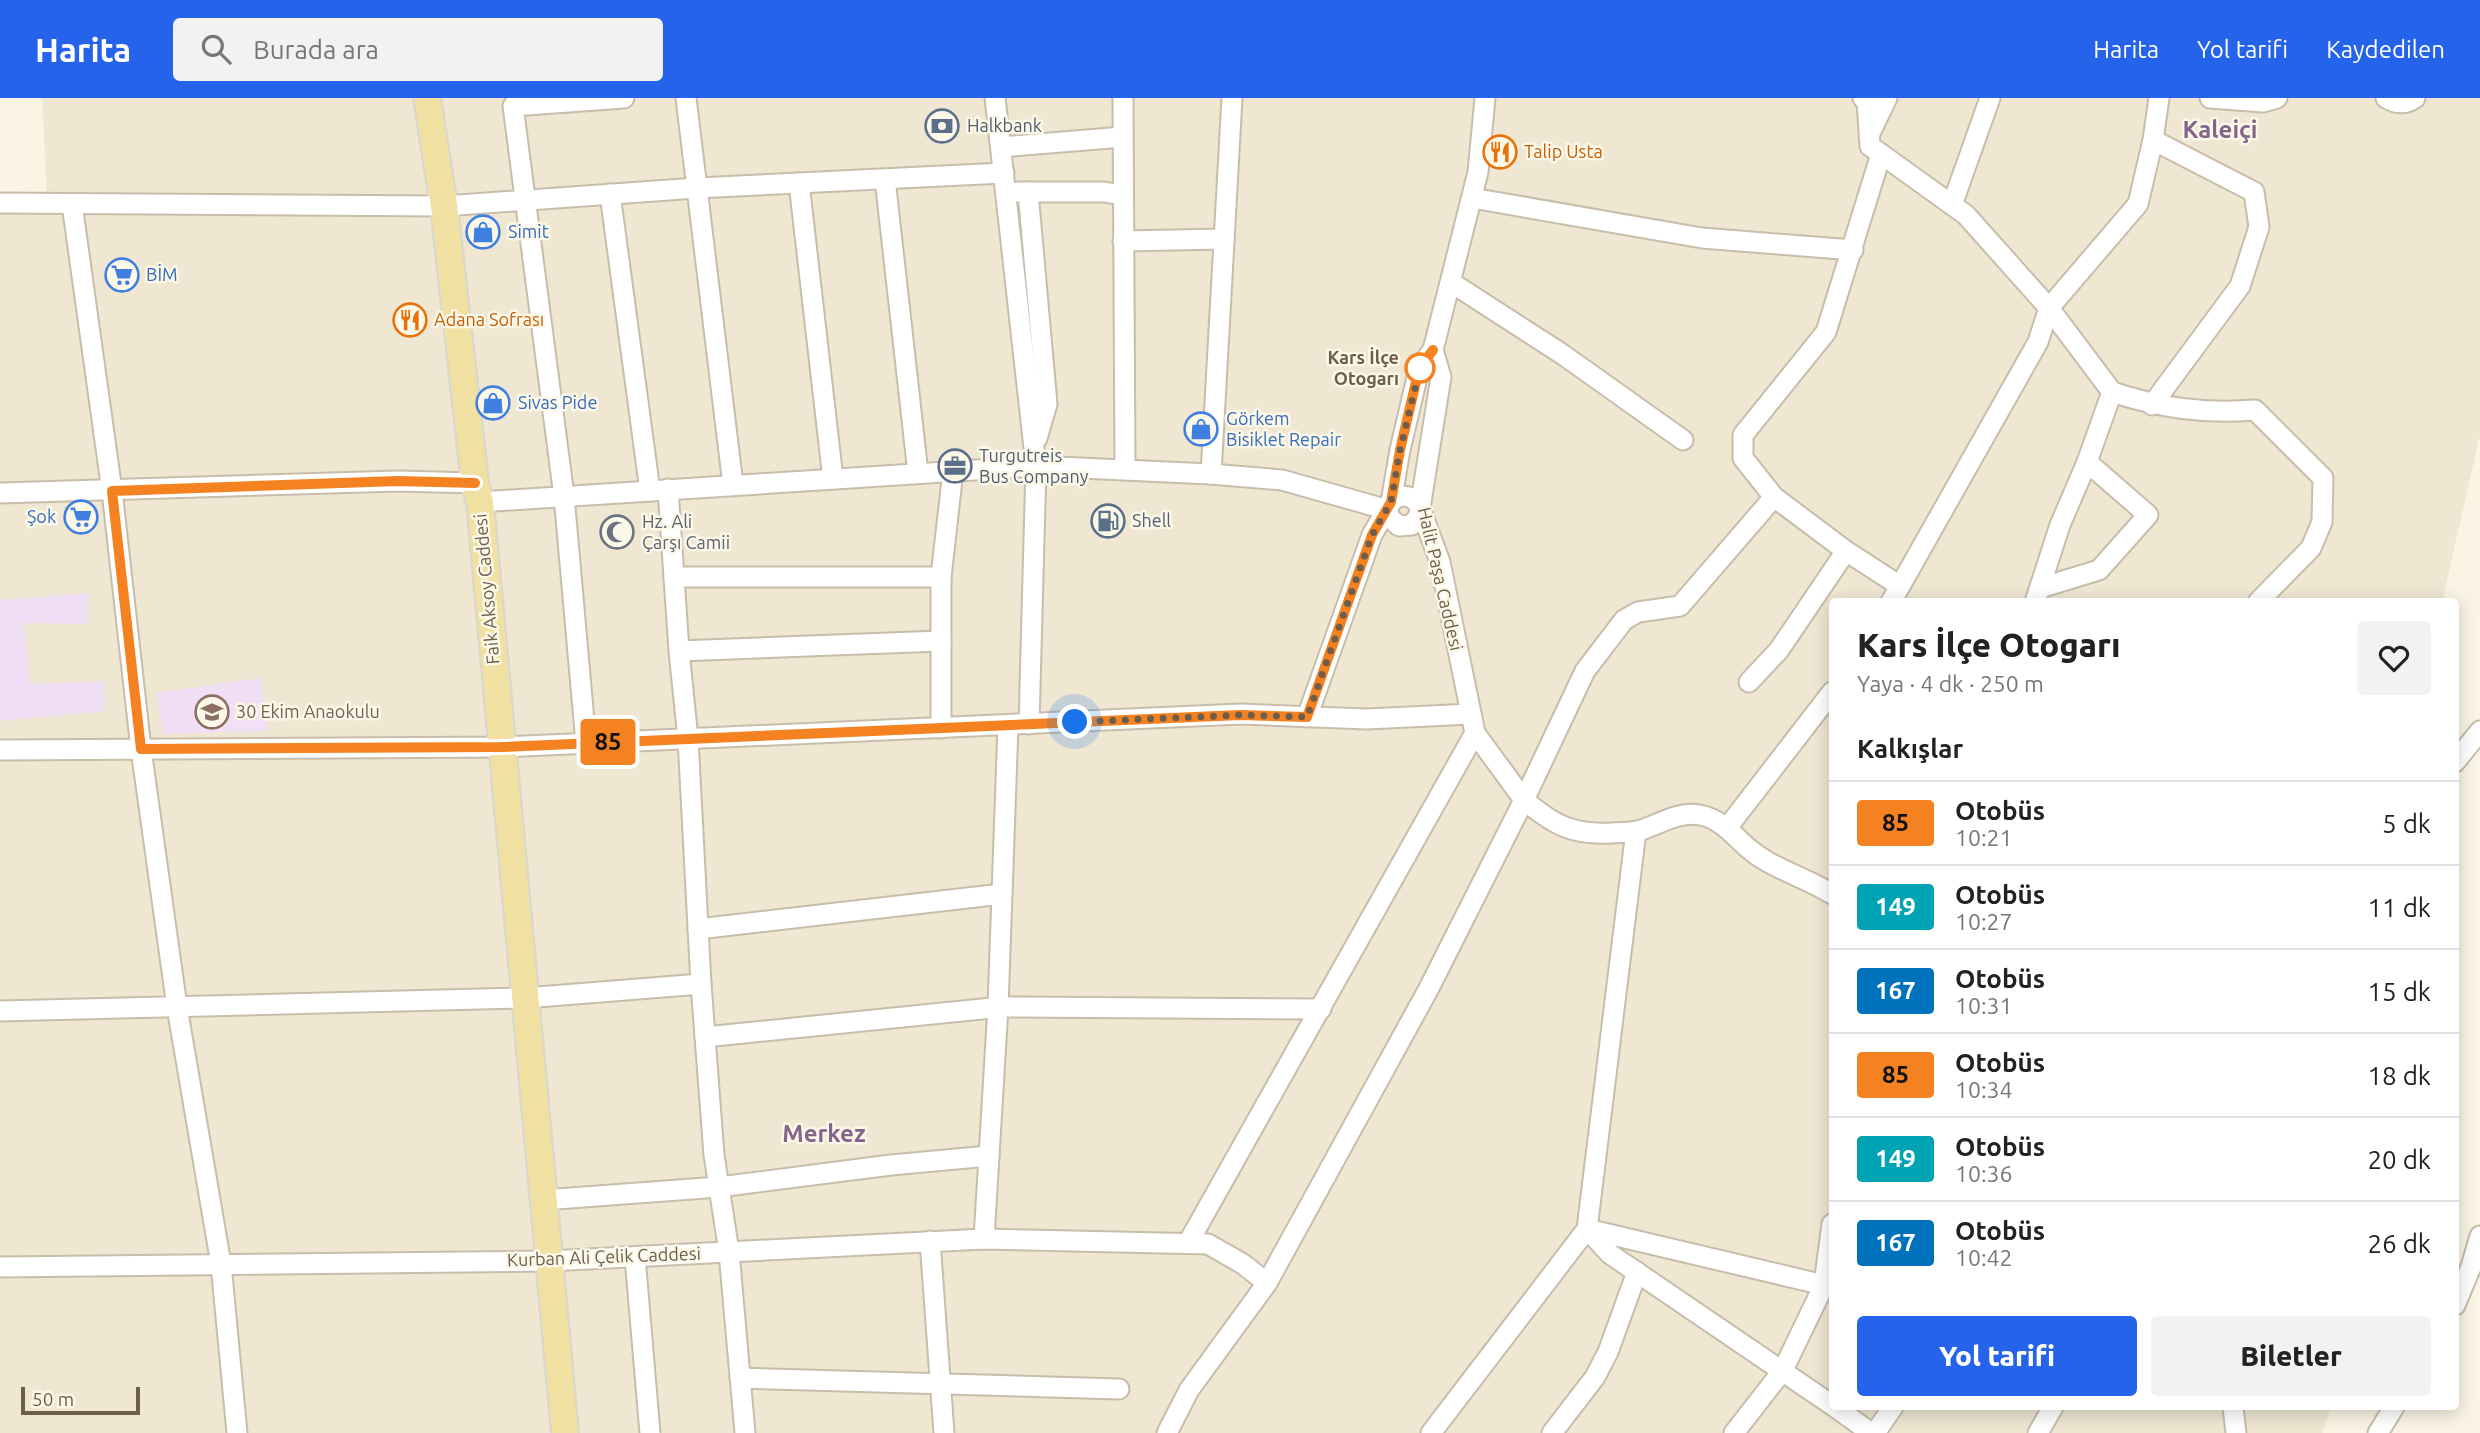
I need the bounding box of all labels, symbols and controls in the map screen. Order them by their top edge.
search box [173,18,663,81]
icon: search [197,30,235,68]
text: Harita [35,31,131,68]
text: Burada ara [253,35,379,64]
text: Harita [2093,36,2159,63]
text: Yol tarifi [2197,36,2288,63]
text: Kaydedilen [2326,36,2445,63]
bank icon: Halkbank [923,107,961,145]
place label: Halkbank [967,115,1042,135]
district label: Kaleiçi [2182,116,2258,143]
restaurant icon: Talip Usta [1481,133,1519,171]
place label: Talip Usta [1524,141,1603,161]
shop icon: Simit [464,213,502,251]
place label: Simit [508,221,549,241]
supermarket icon: BİM [103,256,141,294]
place label: BİM [146,264,178,284]
restaurant icon: Adana Sofrası [391,301,429,339]
place label: Adana Sofrası [434,309,544,329]
place label: Kars İlçe Otogarı [1328,347,1399,388]
marker: Kars İlçe Otogarı [1405,353,1435,383]
shop icon: Sivas Pide [474,384,512,422]
place label: Sivas Pide [518,392,597,412]
place label: Görkem Bisiklet Repair [1226,408,1341,449]
shop icon: Görkem Bisiklet Repair [1182,410,1220,448]
place label: Turgutreis Bus Company [979,445,1089,486]
office icon: Turgutreis Bus Company [936,447,974,485]
supermarket icon: Şok [62,498,100,536]
fuel station icon: Shell [1089,502,1127,540]
street label: Halit Paşa Caddesi [1415,505,1467,652]
place label: Şok [27,506,56,526]
place label: Shell [1132,510,1171,530]
place label: Hz. Ali Çarşı Camii [642,511,730,552]
street label: Faik Aksoy Caddesi [469,513,503,665]
mosque icon: Hz. Ali Çarşı Camii [598,513,636,551]
button: heart [2357,621,2431,695]
text: Kars İlçe Otogarı [1857,626,2120,663]
text: Yaya · 4 dk · 250 m [1857,671,2044,696]
school or university icon: 30 Ekim Anaokulu [193,693,231,731]
place label: 30 Ekim Anaokulu [236,701,380,721]
your location [1057,704,1092,739]
line badge: 85 [576,719,640,765]
text: 85 [594,728,622,755]
text: Kalkışlar [1857,734,1963,763]
text: Otobüs [1955,796,2045,825]
text: 85 [1882,809,1909,836]
text: 5 dk [2382,809,2431,838]
text: 10:21 [1955,825,2013,850]
text: Otobüs [1955,880,2045,909]
text: 149 [1875,893,1916,920]
text: 11 dk [2367,893,2431,922]
text: 10:27 [1955,909,2013,934]
text: Otobüs [1955,964,2045,993]
text: 167 [1875,977,1916,1004]
text: 15 dk [2367,977,2431,1006]
text: 10:31 [1955,993,2013,1018]
text: Otobüs [1955,1048,2045,1077]
text: 85 [1882,1061,1909,1088]
text: 18 dk [2367,1061,2431,1090]
text: 10:34 [1955,1077,2013,1102]
district label: Merkez [782,1120,866,1147]
text: Otobüs [1955,1132,2045,1161]
text: 149 [1875,1145,1916,1172]
text: 20 dk [2367,1145,2431,1174]
text: 10:36 [1955,1161,2013,1186]
text: Otobüs [1955,1216,2045,1245]
text: 167 [1875,1229,1916,1256]
text: 26 dk [2367,1229,2431,1258]
street label: Kurban Ali Çelik Caddesi [507,1243,701,1269]
text: 10:42 [1955,1245,2013,1270]
button: Yol tarifi [1857,1316,2137,1396]
button: Biletler [2151,1316,2431,1396]
scale bar [21,1384,140,1416]
text: 50 m [32,1388,74,1410]

